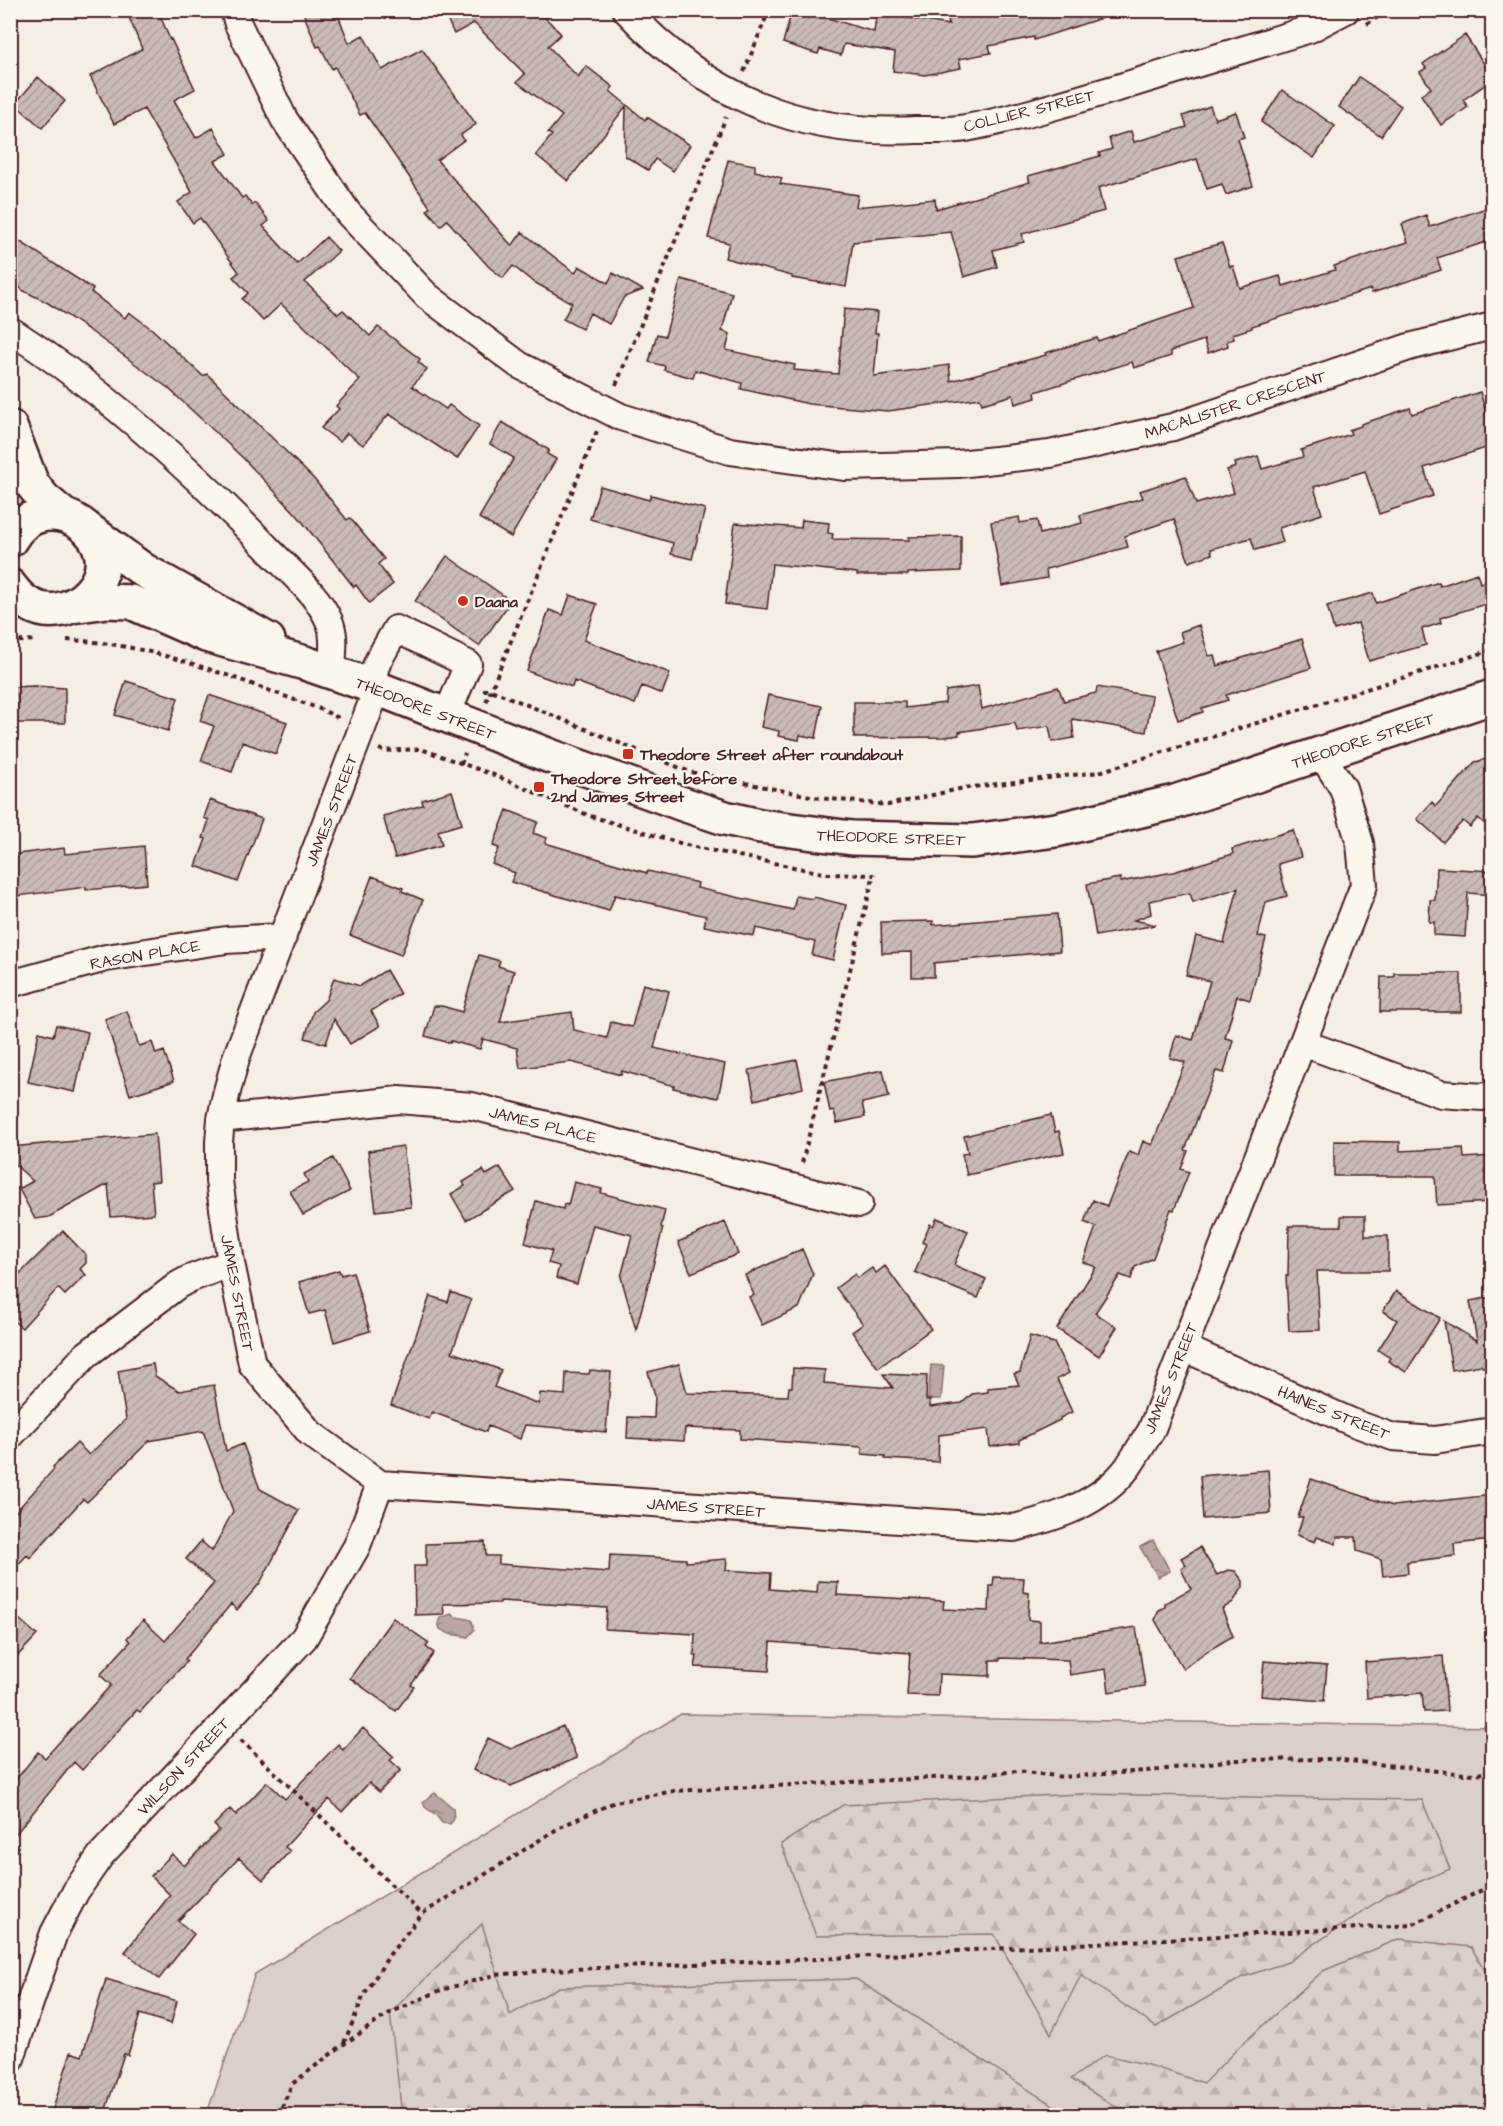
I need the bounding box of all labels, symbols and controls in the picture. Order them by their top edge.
street label: COLLIER STREET [961,84,1097,138]
street label: MACALISTER CRESCENT [1142,365,1329,445]
place label: Daana [475,591,519,613]
marker: Daana [456,594,470,608]
street label: THEODORE STREET [352,672,499,746]
street label: THEODORE STREET [1289,707,1437,774]
place label: Theodore Street after roundabout [639,744,904,766]
marker: Theodore Street after roundabout [621,747,635,761]
street label: JAMES STREET [300,751,363,870]
place label: Theodore Street before 2nd James Street [550,768,737,808]
marker: Theodore Street before 2nd James Street [532,780,546,794]
street label: THEODORE STREET [816,824,966,852]
street label: RASON PLACE [88,934,202,975]
street label: JAMES PLACE [487,1101,600,1149]
street label: JAMES STREET [215,1233,259,1354]
street label: JAMES STREET [1139,1319,1203,1438]
street label: HAINES STREET [1274,1380,1393,1445]
street label: JAMES STREET [646,1493,766,1523]
street label: WILSON STREET [133,1713,235,1820]

